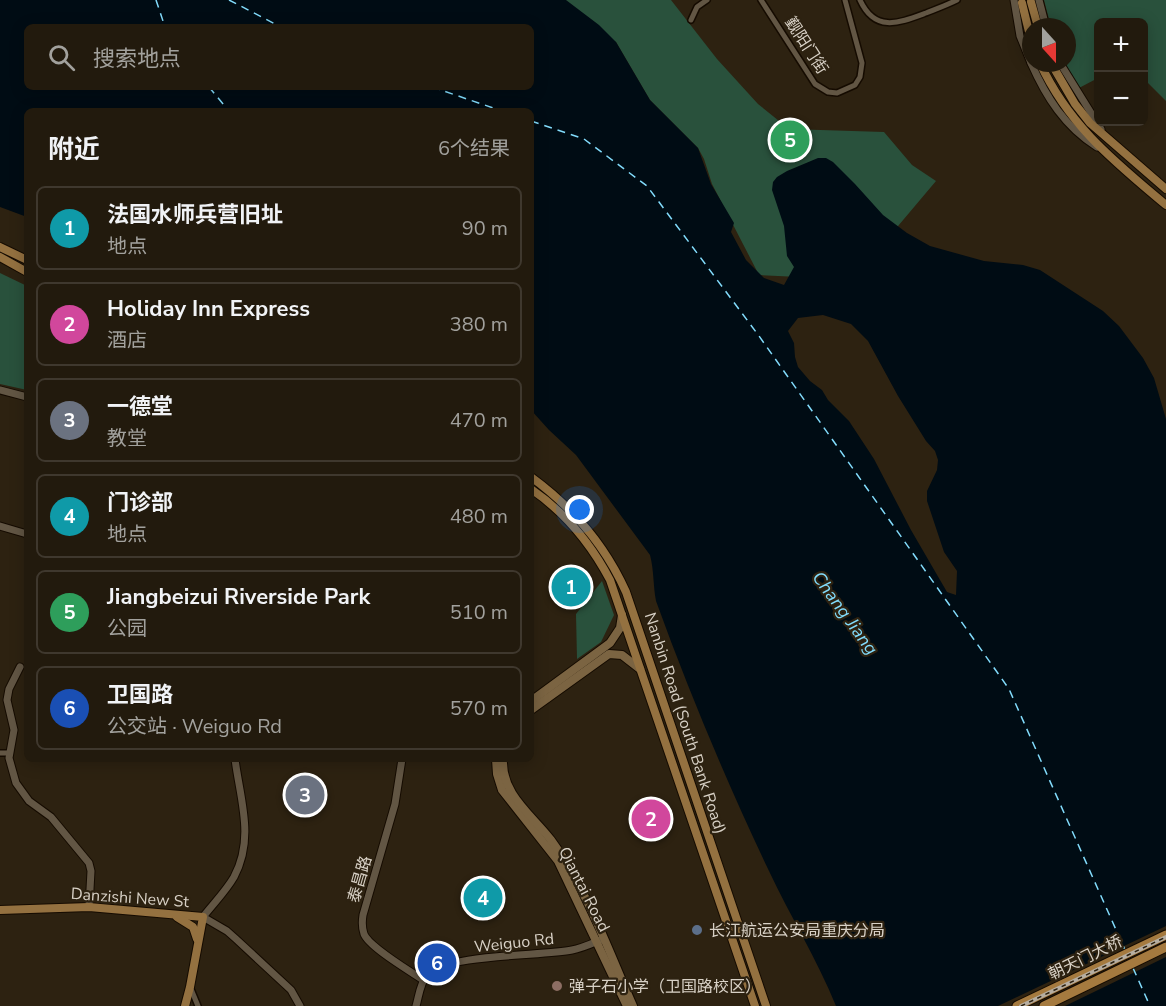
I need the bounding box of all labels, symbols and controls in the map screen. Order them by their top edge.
street label: 觐阳门街 [780,13,833,78]
north arrow [1022,18,1076,72]
map controls [1094,18,1148,126]
button: + [1094,18,1148,72]
search box [24,24,534,90]
icon: search [45,41,78,74]
text: 搜索地点 [93,44,181,74]
button: − [1094,72,1148,126]
pin: 5 [770,118,810,162]
text: 附近 [48,132,100,167]
text: 6个结果 [438,135,510,162]
text: 法国水师兵营旧址 [107,200,283,230]
text: 1 [64,215,76,242]
text: 90 m [462,215,508,242]
text: 地点 [107,233,147,260]
text: Holiday Inn Express [107,294,310,324]
text: 2 [64,311,76,338]
text: 380 m [450,311,508,338]
text: 酒店 [107,327,147,354]
text: 一德堂 [107,392,173,422]
text: 3 [64,407,76,434]
text: 470 m [450,407,508,434]
text: 教堂 [107,425,147,452]
text: 门诊部 [107,488,173,518]
your location [565,495,594,524]
text: 4 [64,503,76,530]
text: 480 m [450,503,508,530]
text: 地点 [107,521,147,548]
pin: 1 [552,564,590,610]
water label: Chang Jiang [807,566,883,660]
text: Jiangbeizui Riverside Park [107,582,370,612]
text: 5 [64,599,76,626]
text: 510 m [450,599,508,626]
street label: Nanbin Road (South Bank Road) [639,610,731,837]
text: 公园 [107,615,147,642]
text: 卫国路 [107,680,173,710]
text: 6 [64,695,76,722]
text: 570 m [450,695,508,722]
text: 公交站 · Weiguo Rd [107,713,282,740]
pin: 3 [286,772,324,818]
pin: 2 [632,796,670,842]
street label: Qiantai Road [553,843,615,936]
street label: 泰昌路 [343,853,377,905]
pin: 4 [464,876,502,920]
street label: Danzishi New St [70,883,190,913]
place label: 长江航运公安局重庆分局 [709,920,885,942]
marker: 长江航运公安局重庆分局 [690,923,704,937]
street label: Weiguo Rd [473,928,555,958]
street label: 朝天门大桥 [1045,930,1126,985]
pin: 6 [418,940,456,986]
place label: 弹子石小学（卫国路校区） [569,976,761,998]
marker: 弹子石小学（卫国路校区） [550,979,564,993]

